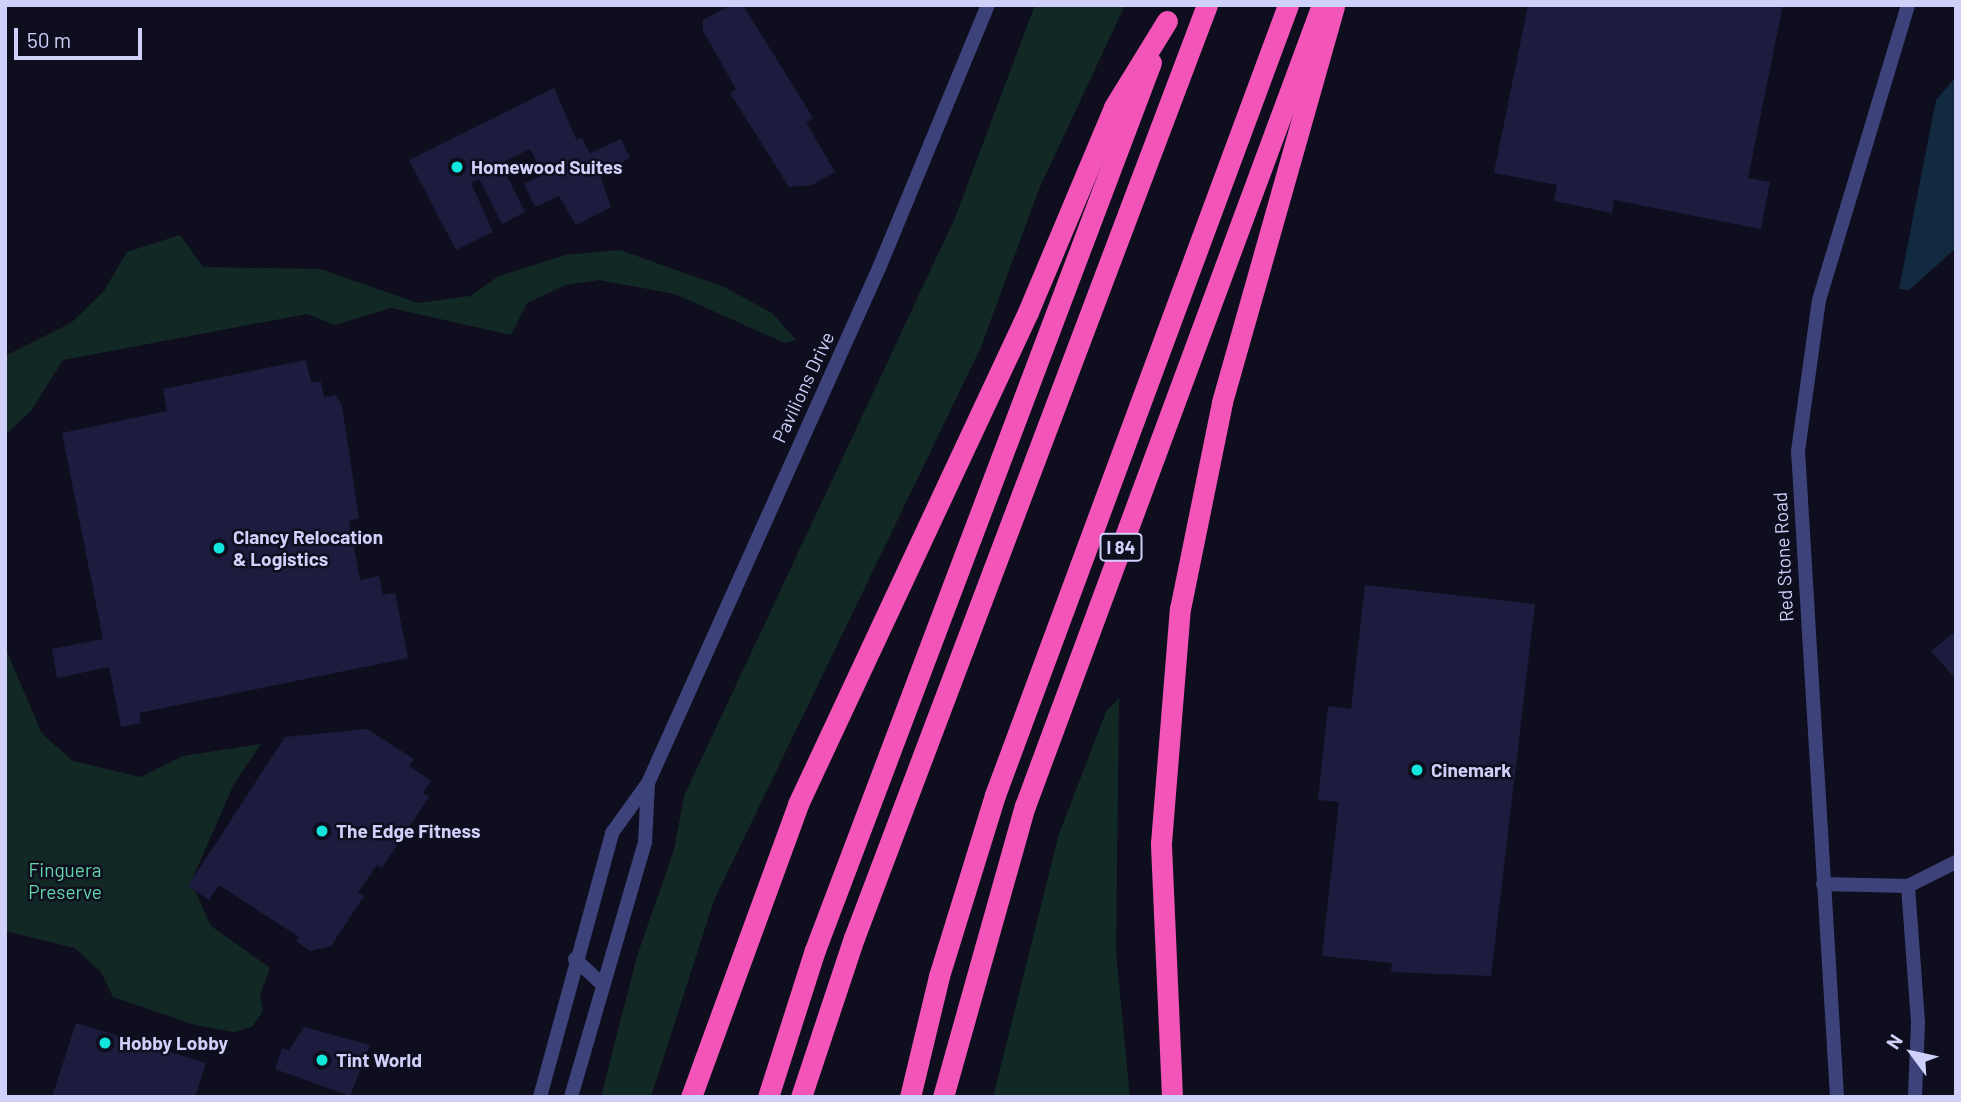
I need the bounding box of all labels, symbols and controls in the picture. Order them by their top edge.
scale bar [18,14,145,58]
text: 50 m [27,27,71,52]
place label: Homewood Suites [471,156,623,178]
marker: Homewood Suites [449,159,465,175]
street label: Pavilions Drive [767,328,839,446]
street label: Red Stone Road [1768,491,1798,623]
place label: Clancy Relocation & Logistics [233,526,383,570]
road number: I 84 [1098,532,1144,562]
marker: Clancy Relocation & Logistics [211,540,227,556]
place label: Cinemark [1431,759,1511,781]
marker: Cinemark [1409,762,1425,778]
place label: The Edge Fitness [336,820,480,842]
marker: The Edge Fitness [314,823,330,839]
park label: Finguera Preserve [28,859,102,903]
north arrow [1877,1018,1947,1088]
text: N [1881,1030,1907,1053]
place label: Hobby Lobby [119,1032,228,1054]
marker: Hobby Lobby [97,1035,113,1051]
place label: Tint World [336,1049,422,1071]
marker: Tint World [314,1052,330,1068]

